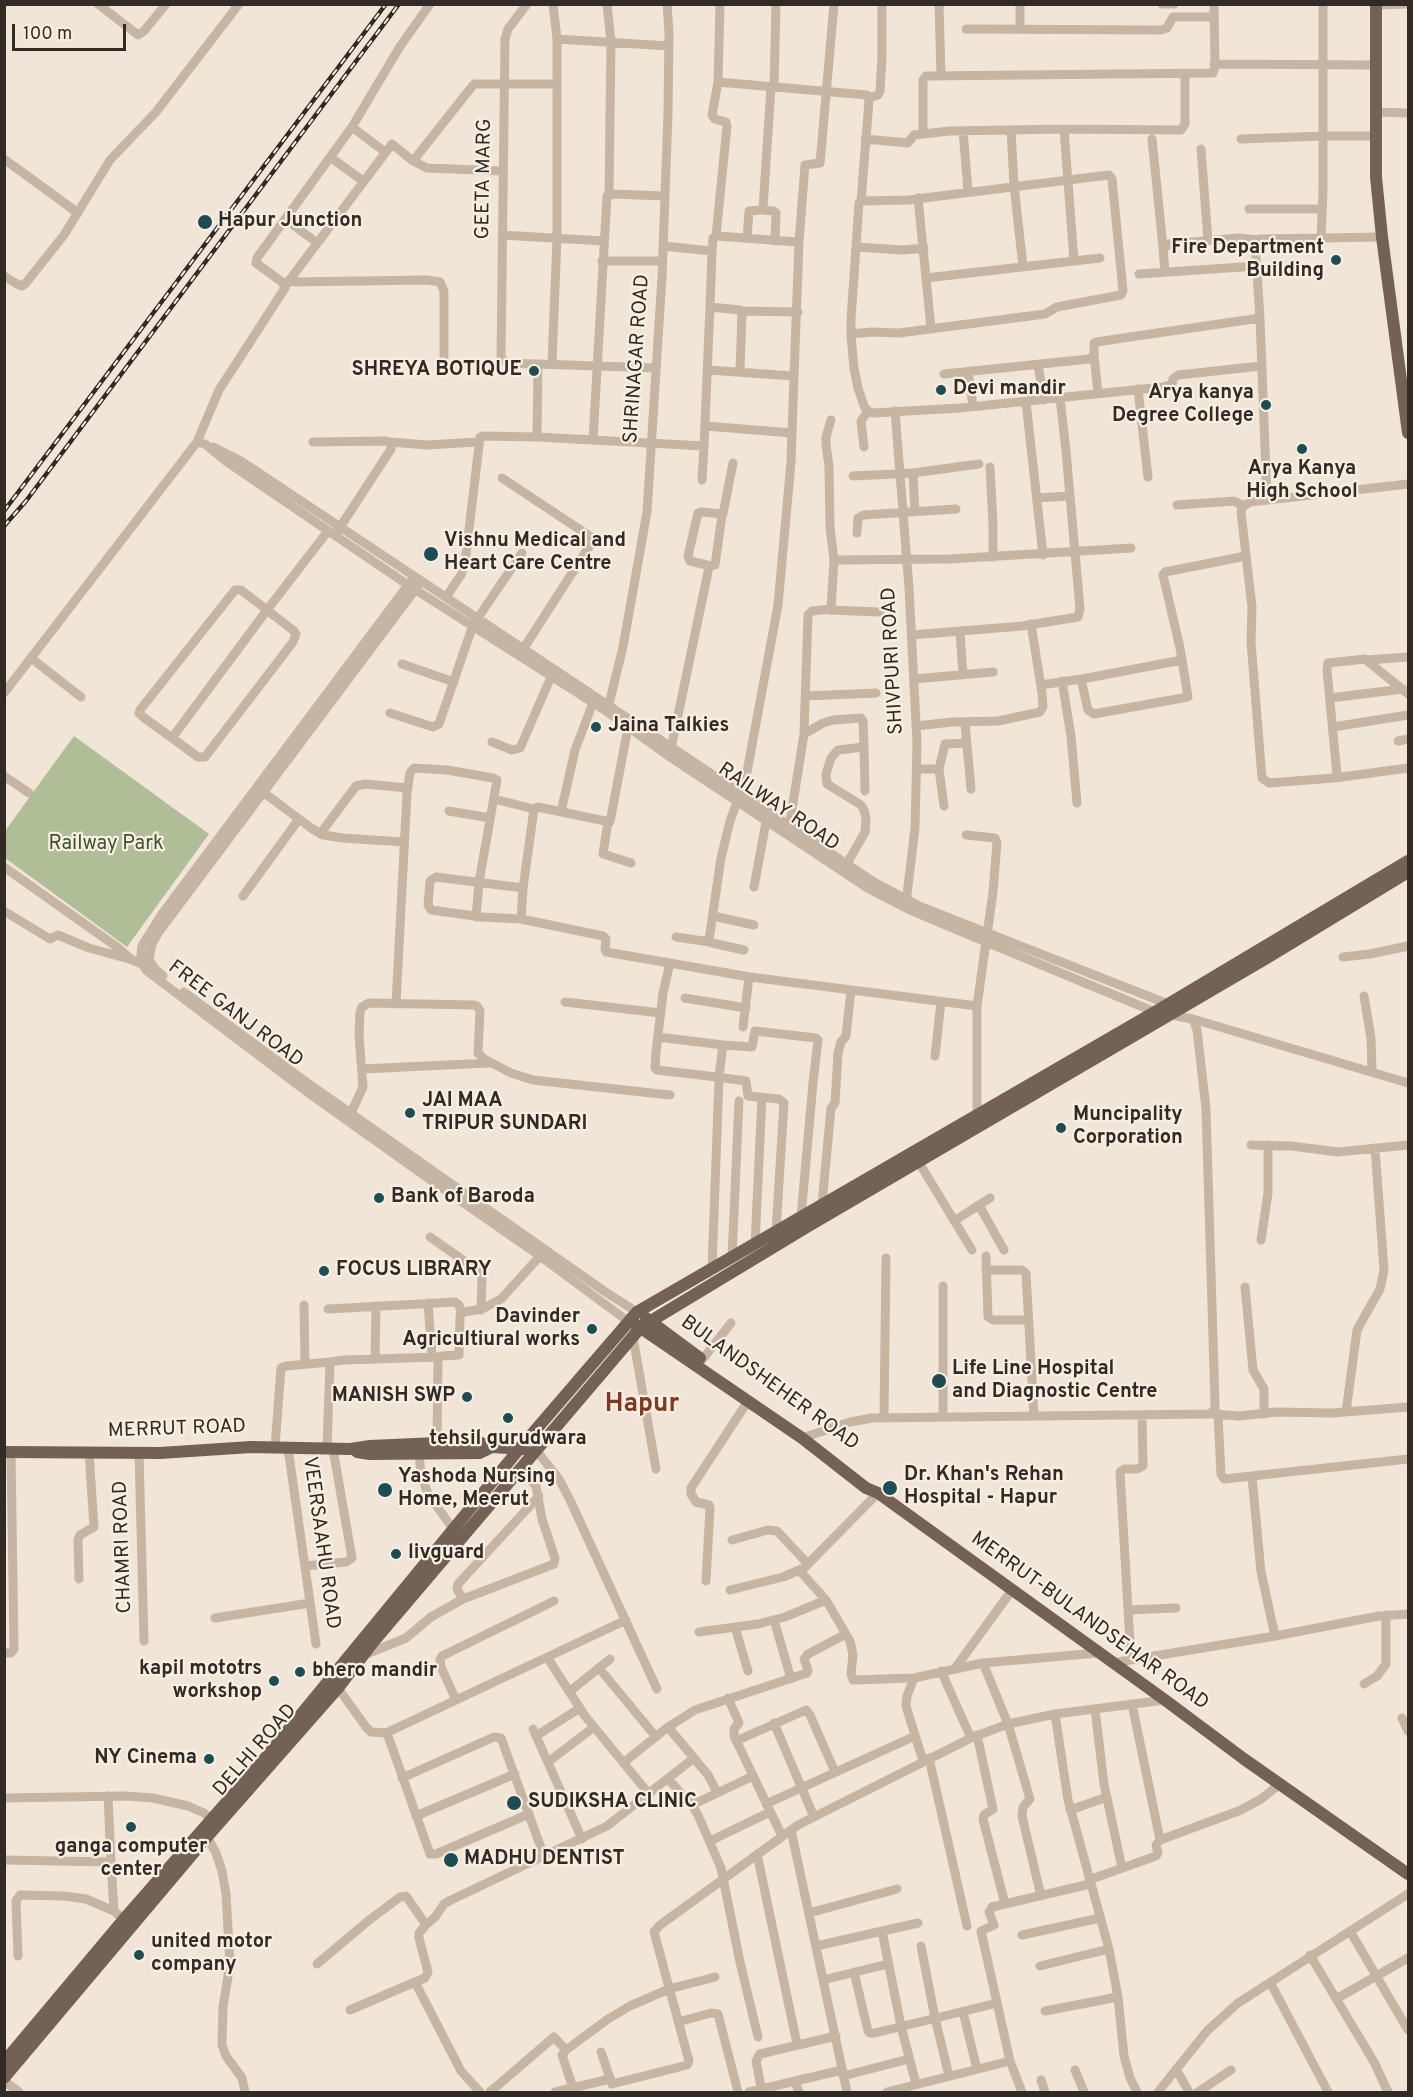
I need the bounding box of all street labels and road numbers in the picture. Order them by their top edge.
street label: GEETA MARG [472,118,498,240]
street label: SHRINAGAR ROAD [620,274,656,444]
street label: SHIVPURI ROAD [878,587,910,735]
street label: RAILWAY ROAD [713,759,843,857]
street label: FREE GANJ ROAD [163,956,307,1074]
street label: BULANDSHEHER ROAD [675,1311,863,1457]
street label: MERRUT ROAD [108,1416,246,1444]
street label: VEERSAAHU ROAD [296,1455,344,1631]
street label: CHAMRI ROAD [110,1480,138,1614]
street label: MERRUT-BULANDSEHAR ROAD [965,1528,1213,1716]
street label: DELHI ROAD [209,1700,303,1802]

